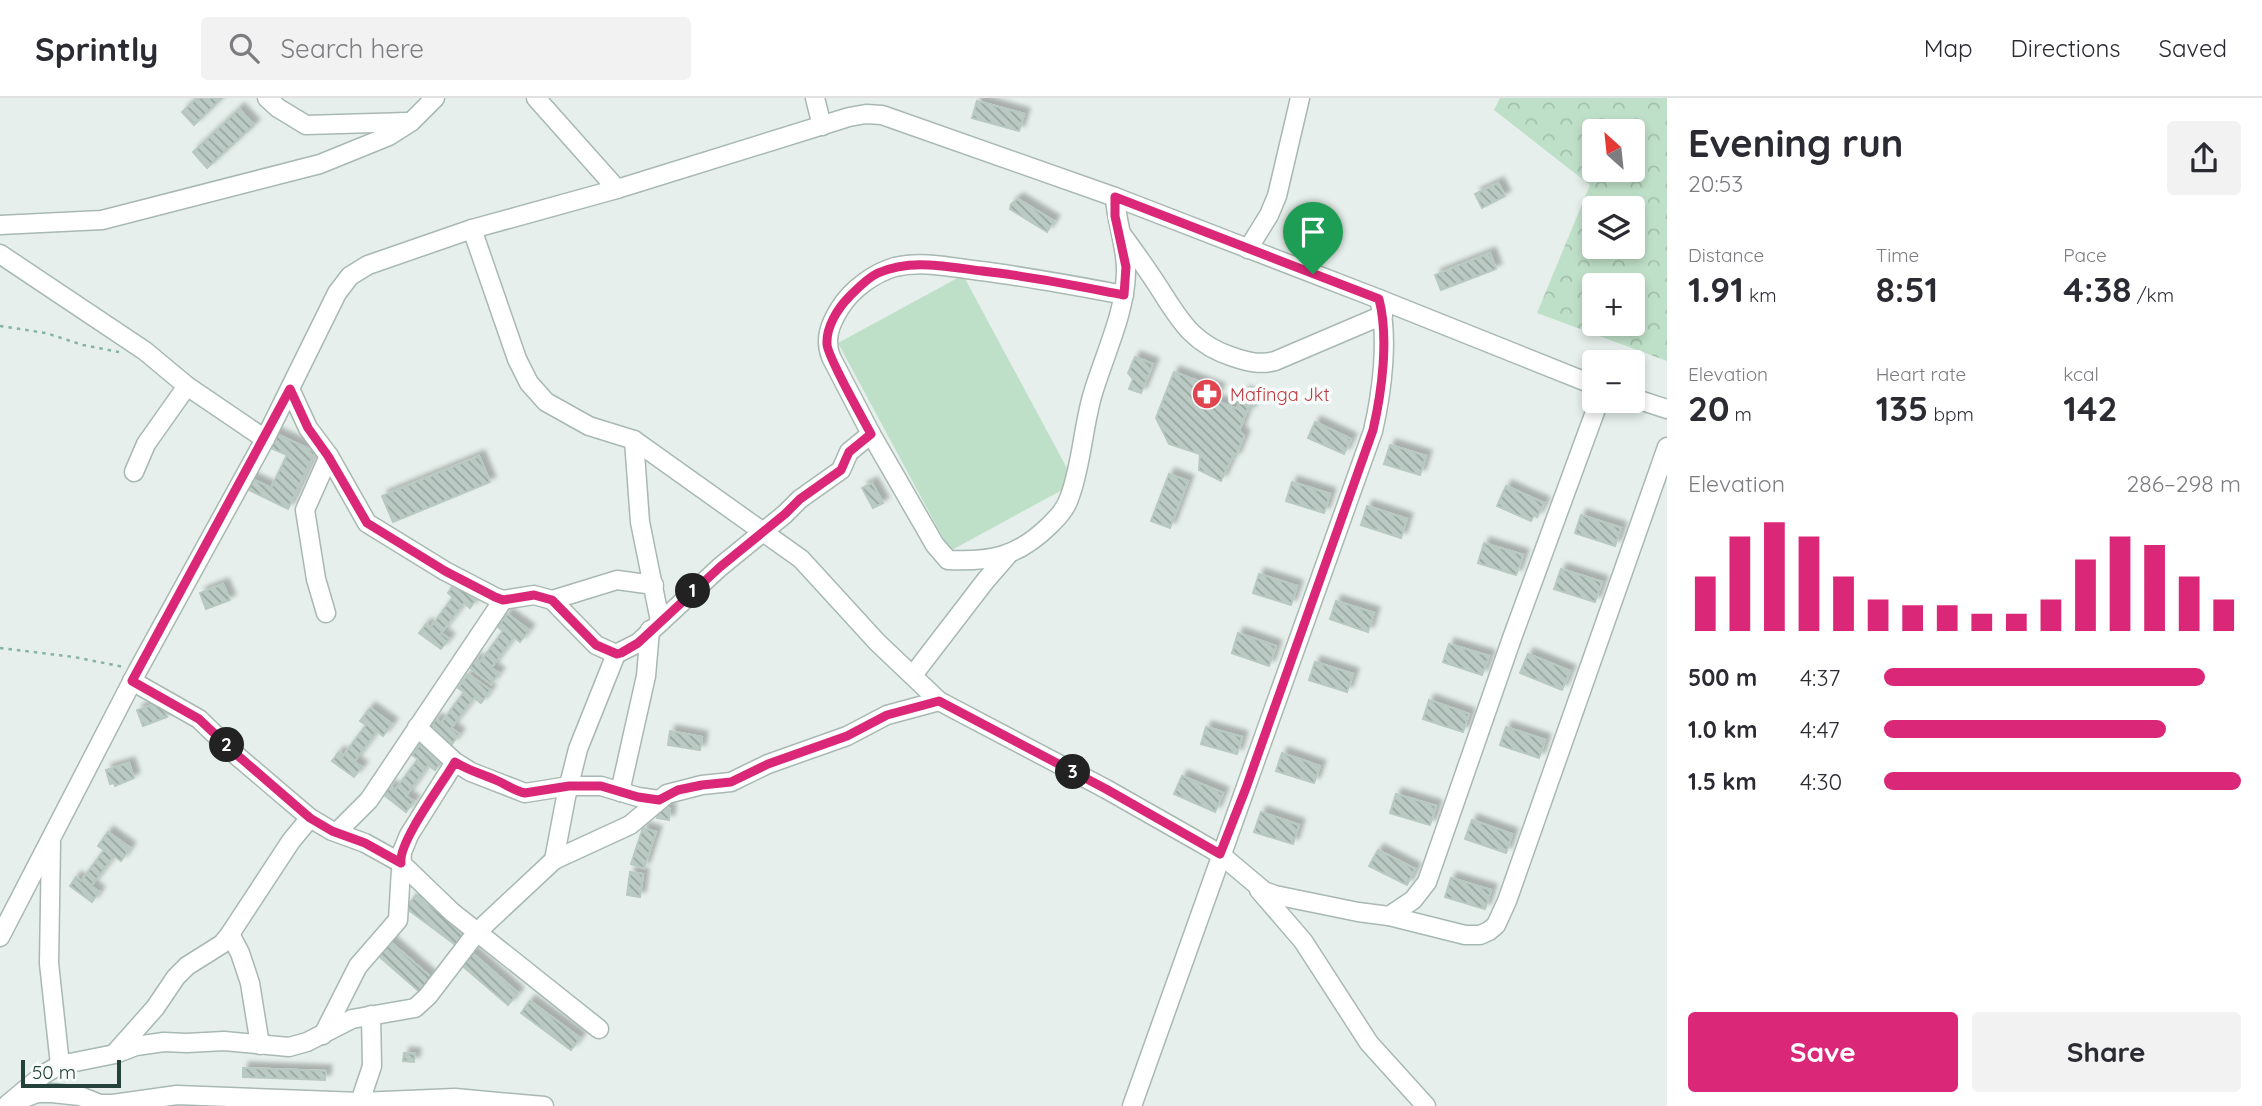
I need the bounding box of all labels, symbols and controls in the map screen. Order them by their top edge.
search box [201,17,691,80]
text: Sprintly [35,28,159,69]
icon: search [225,29,263,67]
text: Search here [281,32,424,65]
text: Map [1924,33,1973,63]
text: Directions [2011,33,2121,63]
text: Saved [2159,33,2227,63]
north arrow [1582,119,1645,182]
map controls [1582,119,1645,413]
text: Evening run [1688,119,1903,167]
button: share [2167,121,2241,195]
text: 20:53 [1688,169,1743,198]
button: layers [1582,196,1645,259]
pin [1283,202,1343,274]
icon: arrive [1294,213,1332,251]
text: Distance [1688,243,1764,267]
text: Time [1876,243,1919,267]
text: Pace [2063,243,2107,267]
text: 1.91 [1688,267,1744,311]
text: 8:51 [1876,267,1938,311]
text: 4:38 [2063,267,2131,311]
button: + [1582,273,1645,336]
text: km [1744,283,1777,307]
text: /km [2131,283,2174,307]
button: − [1582,350,1645,413]
text: Elevation [1688,362,1768,386]
text: Heart rate [1876,362,1966,386]
text: kcal [2063,362,2099,386]
pharmacy icon: Mafinga Jkt [1190,377,1224,411]
place label: Mafinga Jkt [1230,383,1330,406]
text: 20 [1688,386,1729,430]
text: 135 [1876,386,1928,430]
text: 142 [2063,386,2117,430]
text: m [1729,402,1752,426]
text: bpm [1928,402,1974,426]
text: Elevation [1688,469,1785,498]
text: 286–298 m [2126,469,2241,498]
pin: 1 [676,574,710,608]
text: 1 [689,578,696,602]
text: 500 m [1688,663,1757,692]
text: 4:37 [1800,663,1840,692]
text: 1.0 km [1688,715,1758,744]
text: 4:47 [1800,715,1840,744]
pin: 2 [210,728,244,762]
text: 2 [221,732,232,756]
pin: 3 [1056,754,1090,790]
text: 3 [1067,759,1078,783]
text: 1.5 km [1688,767,1757,796]
text: 4:30 [1800,767,1842,796]
button: Save [1688,1012,1958,1092]
button: Share [1972,1012,2241,1092]
scale bar [21,1057,121,1089]
text: 50 m [32,1060,76,1084]

